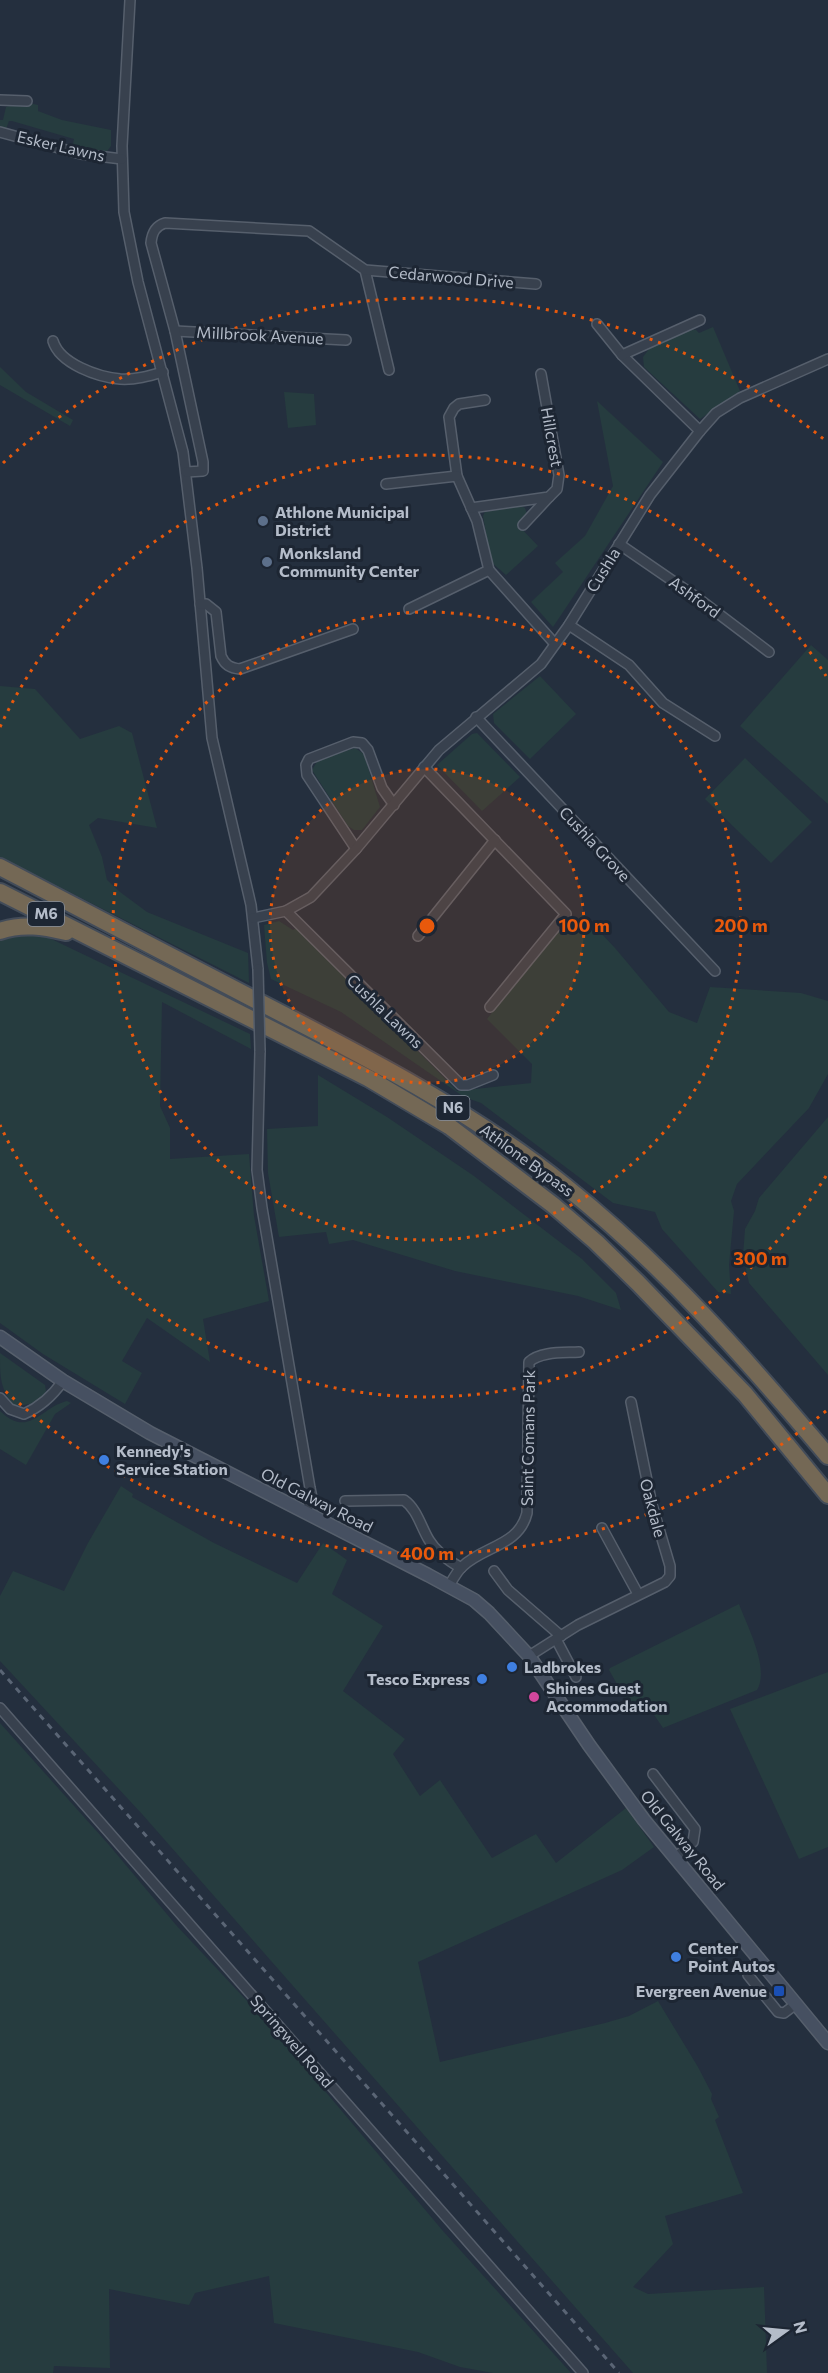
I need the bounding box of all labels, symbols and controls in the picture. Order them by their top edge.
street label: Esker Lawns [15,126,107,165]
street label: Cedarwood Drive [387,262,515,291]
street label: Millbrook Avenue [196,322,324,347]
street label: Hillcrest [538,405,567,469]
place label: Athlone Municipal District [275,502,409,539]
marker: Athlone Municipal District [256,514,270,528]
place label: Monksland Community Center [279,543,420,580]
street label: Cushla [582,544,624,595]
marker: Monksland Community Center [260,555,274,569]
street label: Ashford [666,572,724,621]
street label: Cushla Grove [556,802,635,885]
road number: M6 [28,902,64,926]
text: 100 m [558,914,610,936]
text: 200 m [714,914,768,936]
centre of rings [417,916,437,936]
street label: Cushla Lawns [343,970,427,1052]
road number: N6 [436,1096,470,1120]
street label: Athlone Bypass [477,1119,578,1200]
text: 300 m [733,1247,787,1269]
street label: Saint Comans Park [517,1369,538,1506]
place label: Kennedy's Service Station [116,1441,228,1478]
marker: Kennedy's Service Station [97,1453,111,1467]
street label: Old Galway Road [258,1463,376,1536]
street label: Oakdale [637,1476,670,1539]
text: 400 m [400,1542,454,1564]
place label: Ladbrokes [524,1657,601,1676]
marker: Ladbrokes [505,1660,519,1674]
place label: Tesco Express [367,1669,470,1688]
marker: Tesco Express [475,1672,489,1686]
place label: Shines Guest Accommodation [546,1678,667,1715]
marker: Shines Guest Accommodation [527,1690,541,1704]
street label: Old Galway Road [637,1786,730,1894]
place label: Center Point Autos [688,1938,775,1975]
marker: Center Point Autos [669,1950,683,1964]
place label: Evergreen Avenue [636,1981,767,2000]
marker: Evergreen Avenue [772,1984,786,1998]
street label: Springwell Road [247,1990,338,2091]
north arrow [756,2301,816,2361]
text: N [790,2319,812,2335]

